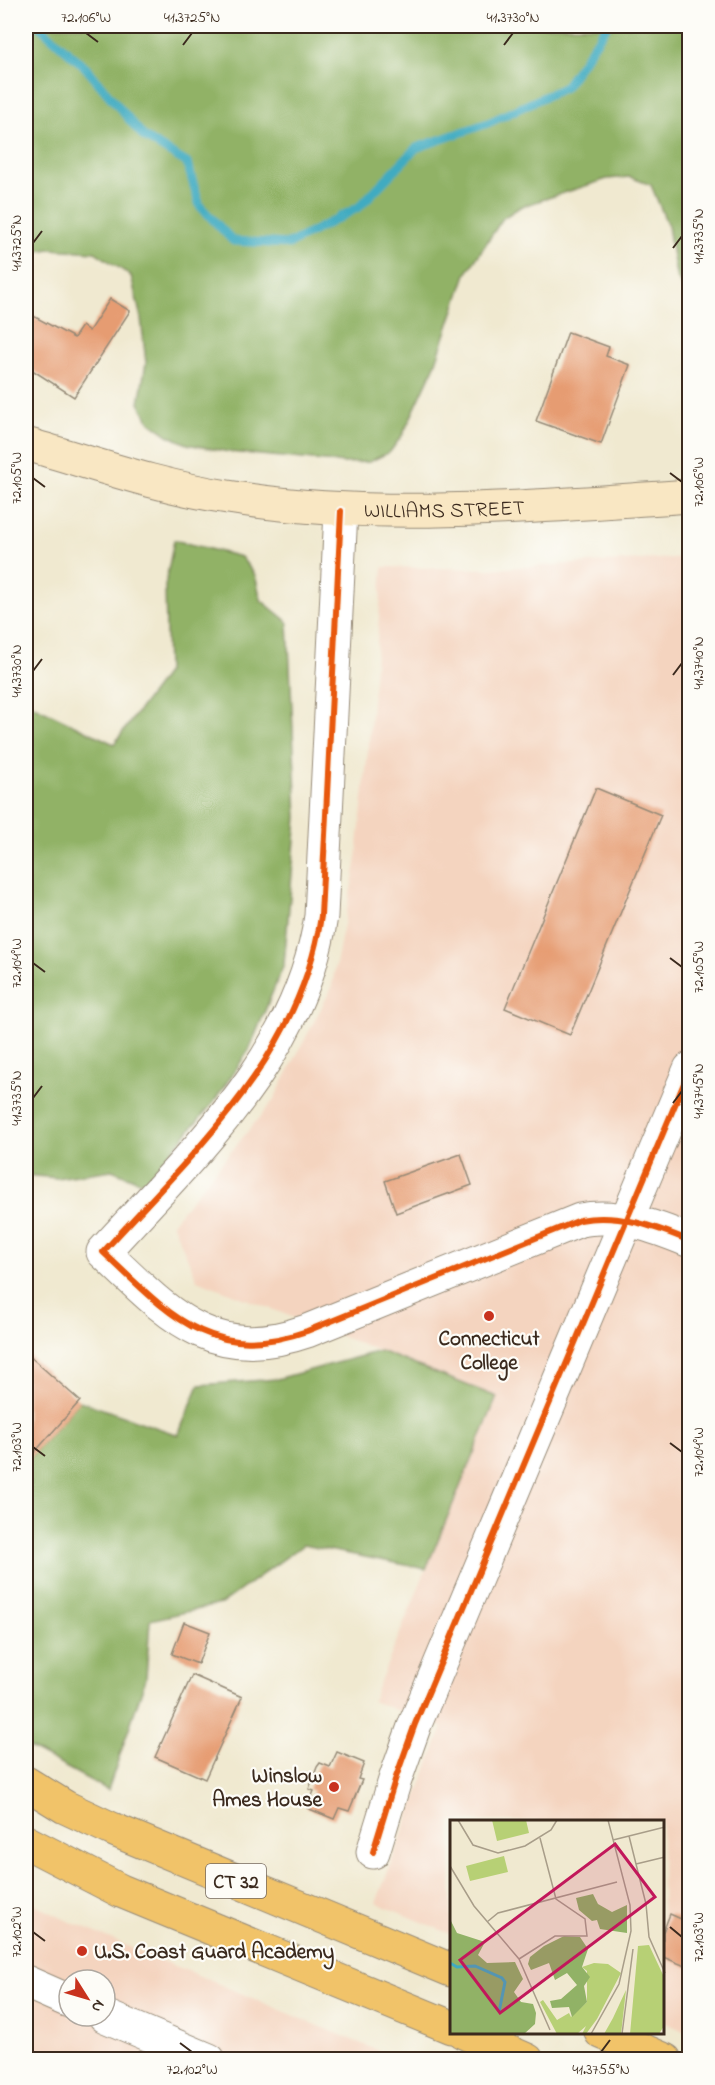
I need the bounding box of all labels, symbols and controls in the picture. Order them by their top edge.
text: 72.106°W [61,7,111,29]
text: 41.3725°N [164,7,220,29]
text: 41.3730°N [486,7,540,29]
text: 41.3735°N [688,208,710,264]
text: 41.3725°N [6,215,28,271]
text: 72.105°W [6,452,28,504]
text: 72.106°W [688,457,710,507]
street label: WILLIAMS STREET [363,494,526,527]
text: 41.3740°N [688,636,710,690]
text: 41.3730°N [6,644,28,698]
text: 72.104°W [6,938,28,988]
text: 72.105°W [688,941,710,993]
text: 41.3745°N [688,1063,710,1119]
text: 41.3735°N [6,1070,28,1126]
marker: Connecticut College [482,1309,496,1323]
place label: Connecticut College [438,1325,540,1381]
text: 72.103°W [6,1422,28,1472]
text: 72.104°W [688,1427,710,1477]
place label: Winslow Ames House [212,1762,323,1816]
marker: Winslow Ames House [327,1780,341,1794]
inset map [450,1820,664,2034]
road number: CT 32 [206,1864,266,1898]
text: 72.102°W [6,1906,28,1958]
text: 72.103°W [688,1912,710,1962]
place label: U.S. Coast Guard Academy [94,1938,334,1970]
marker: U.S. Coast Guard Academy [75,1944,89,1958]
north arrow [57,1968,117,2028]
text: N [84,1994,110,2018]
text: 72.102°W [166,2059,218,2081]
text: 41.3755°N [572,2059,630,2081]

